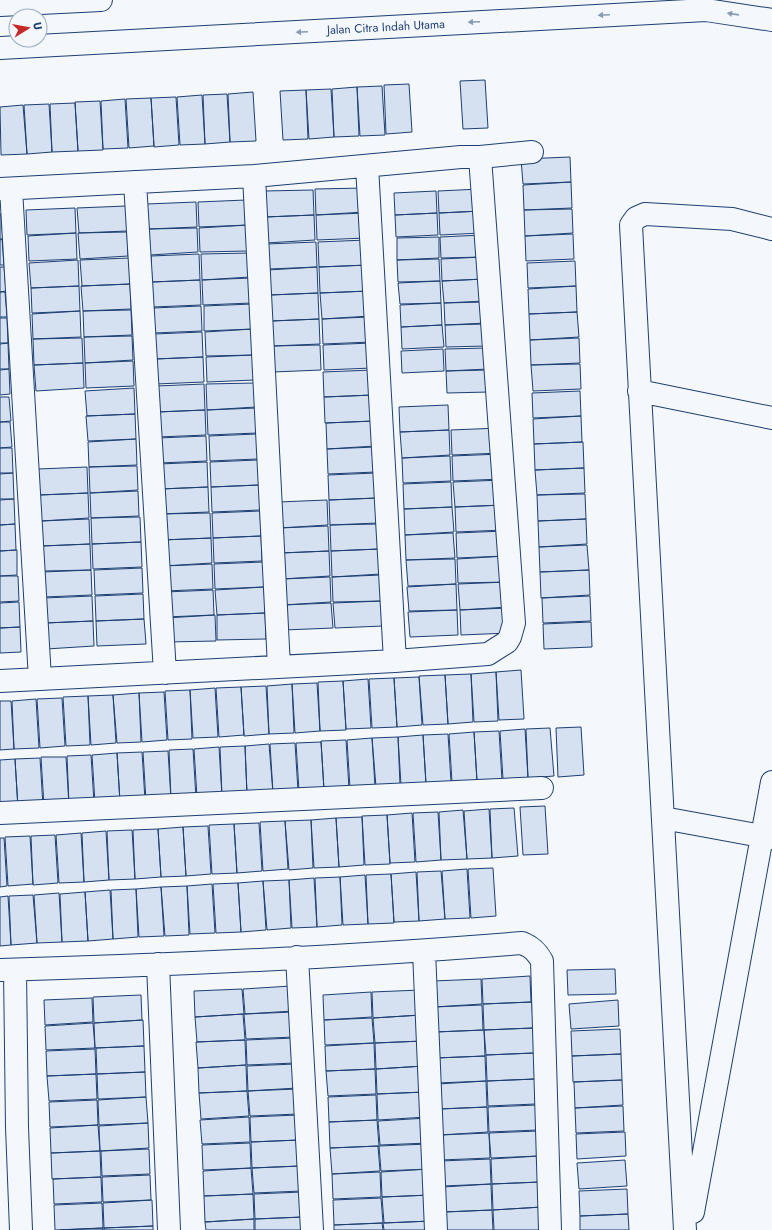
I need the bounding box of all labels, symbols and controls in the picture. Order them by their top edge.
north arrow [8,8,48,48]
one-way arrow [727,11,739,17]
one-way arrow [598,12,610,19]
street label: Jalan Citra Indah Utama [325,15,446,39]
one-way arrow [468,19,480,26]
text: U [29,21,46,31]
one-way arrow [296,28,308,35]

